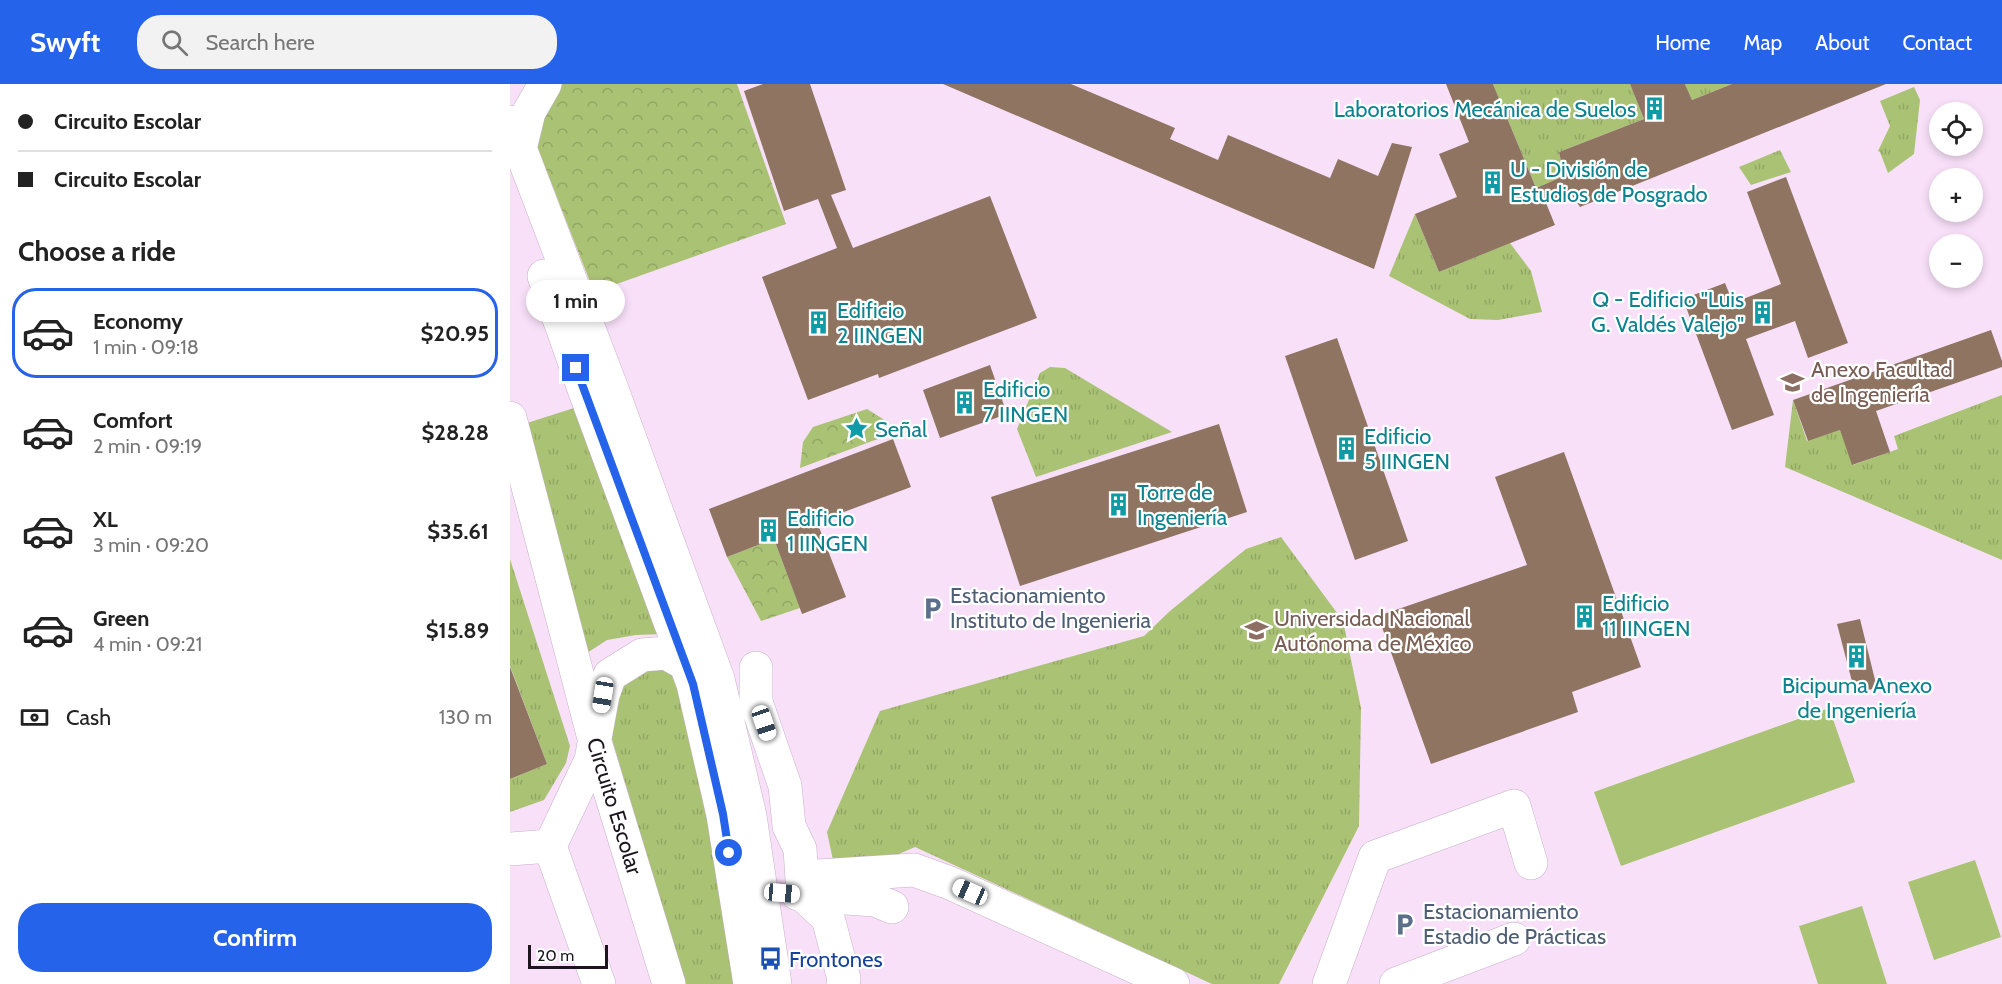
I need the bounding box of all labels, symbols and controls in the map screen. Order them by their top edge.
search box [137,15,557,69]
text: Swyft [30,25,101,59]
icon: search [158,26,191,59]
text: Search here [206,29,315,56]
text: Home [1655,30,1711,55]
text: Map [1744,30,1782,55]
text: About [1815,30,1869,55]
text: Contact [1902,30,1972,55]
place label: Laboratorios Mecánica de Suelos [1334,96,1636,123]
building icon: Laboratorios Mecánica de Suelos [1641,96,1667,122]
map controls [1929,102,1983,288]
button: locate [1929,102,1983,156]
text: Circuito Escolar [54,108,201,135]
place label: U - División de Estudios de Posgrado [1510,156,1708,208]
text: Circuito Escolar [54,166,201,193]
button: + [1929,168,1983,222]
building icon: U - División de Estudios de Posgrado [1479,169,1505,195]
button: − [1929,234,1983,288]
text: Choose a ride [18,235,176,268]
callout: 1 min [526,281,626,323]
place label: Q - Edificio "Luis G. Valdés Valejo" [1591,286,1744,338]
text: 1 min [553,289,598,313]
place label: Edificio 2 IINGEN [837,297,923,349]
building icon: Q - Edificio "Luis G. Valdés Valejo" [1749,299,1775,325]
icon: car [21,306,75,360]
text: Economy [93,308,183,335]
building icon: Edificio 2 IINGEN [806,310,832,336]
text: $20.95 [421,320,489,347]
text: 1 min · 09:18 [93,335,199,359]
route end [562,354,589,381]
place label: Anexo Facultad de Ingeniería [1811,356,1953,408]
school or university icon: Anexo Facultad de Ingeniería [1780,369,1806,395]
place label: Edificio 7 IINGEN [983,376,1068,428]
building icon: Edificio 7 IINGEN [952,389,978,415]
icon: car [21,405,75,459]
text: Comfort [93,407,172,434]
place icon: Señal [844,416,870,442]
place label: Señal [875,416,928,443]
text: $28.28 [422,419,489,446]
place label: Edificio 5 IINGEN [1364,423,1450,475]
text: 2 min · 09:19 [93,434,202,458]
building icon: Edificio 5 IINGEN [1333,436,1359,462]
place label: Torre de Ingeniería [1137,479,1228,531]
building icon: Torre de Ingeniería [1106,492,1132,518]
icon: car [21,504,75,558]
place label: Edificio 1 IINGEN [787,505,868,557]
text: XL [93,506,118,533]
text: $35.61 [427,518,489,545]
building icon: Edificio 1 IINGEN [756,518,782,544]
text: 3 min · 09:20 [93,533,209,557]
place label: Estacionamiento Instituto de Ingenieria [950,582,1151,634]
place label: Edificio 11 IINGEN [1602,590,1690,642]
parking icon: Estacionamiento Instituto de Ingenieria [919,595,945,621]
icon: car [21,603,75,657]
building icon: Edificio 11 IINGEN [1571,603,1597,629]
text: Green [93,605,149,632]
place label: Universidad Nacional Autónoma de México [1274,605,1472,657]
text: $15.89 [426,617,489,644]
school or university icon: Universidad Nacional Autónoma de México [1243,618,1269,644]
text: 4 min · 09:21 [93,632,202,656]
building icon: Bicipuma Anexo de Ingeniería [1844,643,1870,669]
place label: Bicipuma Anexo de Ingeniería [1782,672,1932,724]
car [591,676,615,714]
icon: cash [18,701,51,734]
car [750,703,778,743]
text: Cash [66,704,111,731]
text: 130 m [439,705,492,729]
street label: Circuito Escolar [581,734,648,878]
route start [715,839,742,866]
car [950,876,990,908]
car [763,882,801,904]
place label: Estacionamiento Estadio de Prácticas [1423,898,1606,950]
button: Confirm [18,903,492,972]
parking icon: Estacionamiento Estadio de Prácticas [1392,911,1418,937]
scale bar [528,942,608,970]
text: 20 m [537,946,574,965]
bus stop icon: Frontones [758,946,784,972]
place label: Frontones [789,946,883,973]

